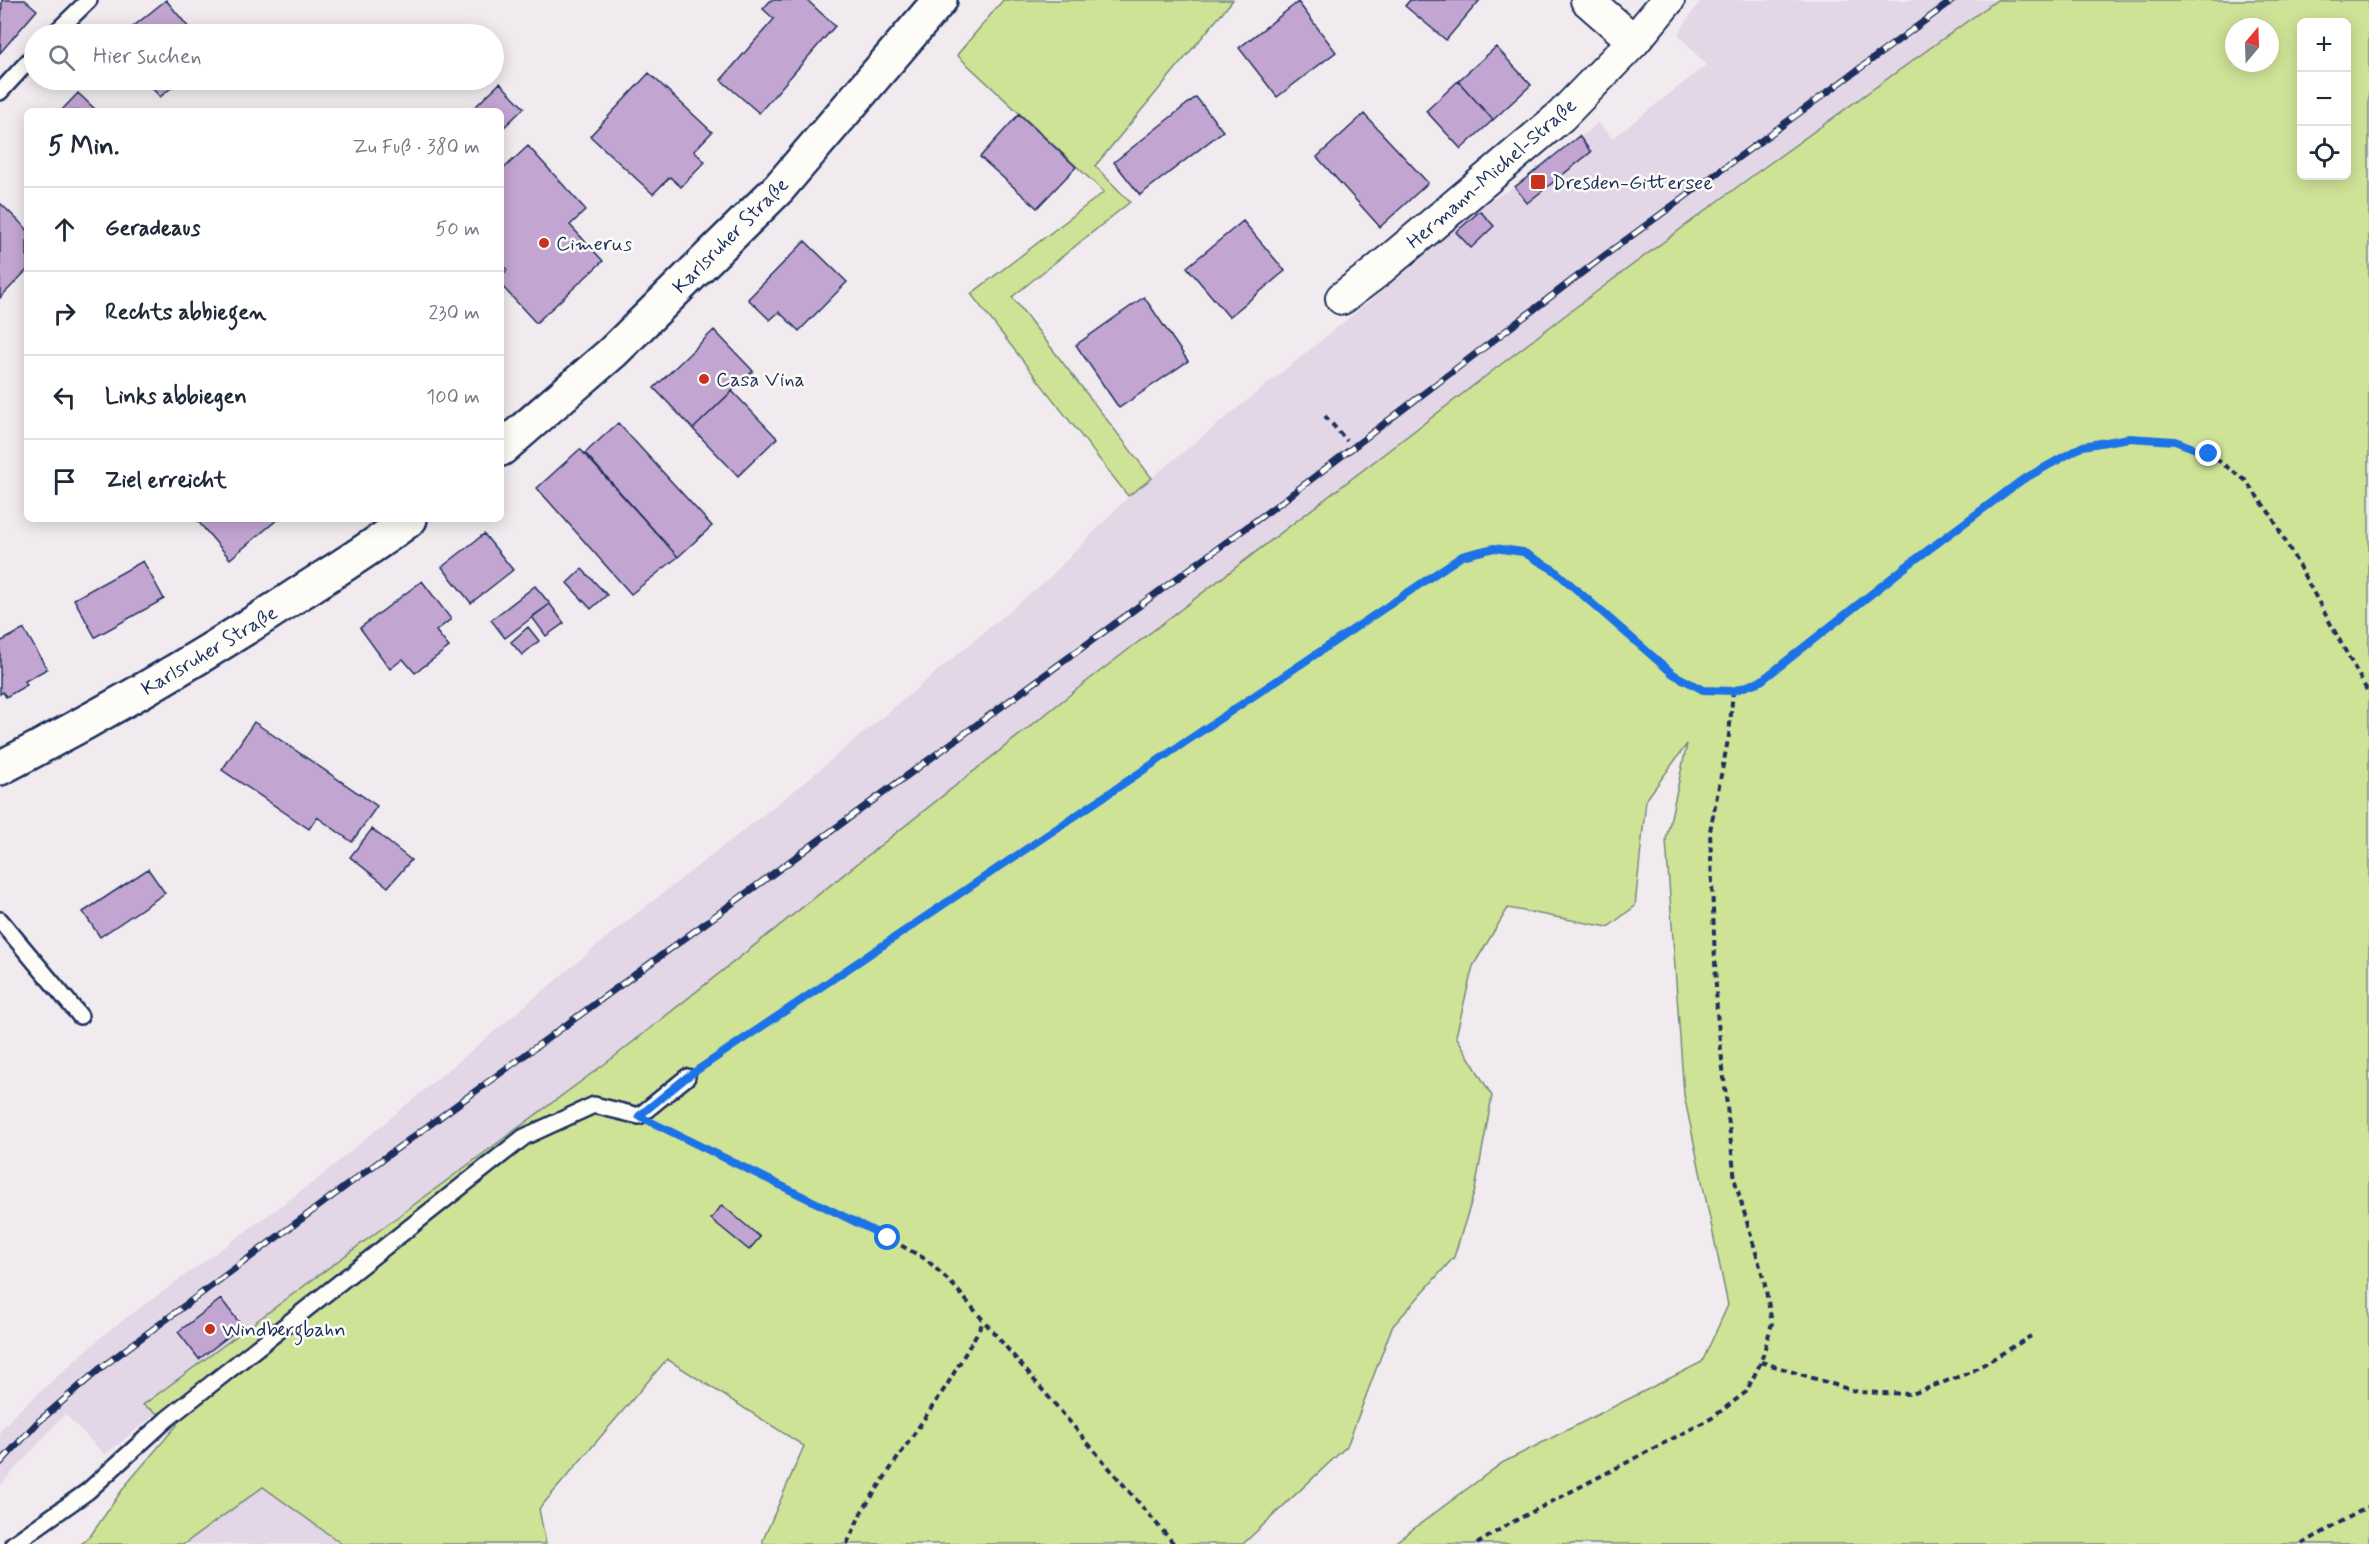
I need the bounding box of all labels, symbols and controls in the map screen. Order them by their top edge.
north arrow [2225,18,2279,72]
map controls [2297,18,2351,180]
button: + [2297,18,2351,72]
search box [24,24,504,90]
icon: search [45,41,78,74]
text: Hier suchen [93,43,202,71]
button: − [2297,72,2351,126]
street label: Hermann-Michel-Straße [1401,93,1583,255]
button: locate [2297,126,2351,180]
text: 5 Min. [48,130,119,164]
text: Zu Fuß · 380 m [353,134,480,161]
place label: Dresden-Gittersee [1552,170,1713,197]
street label: Karlsruher Straße [667,172,795,300]
marker: Dresden-Gittersee [1529,173,1547,191]
icon: ahead [48,213,81,246]
text: Geradeaus [105,215,200,243]
text: 50 m [435,216,480,243]
place label: Cimerus [556,231,632,258]
marker: Cimerus [537,236,551,250]
icon: right [48,297,81,330]
text: Rechts abbiegen [105,299,266,327]
text: 230 m [428,300,480,327]
place label: Casa Vina [716,367,805,394]
marker: Casa Vina [697,372,711,386]
icon: left [48,381,81,414]
text: Links abbiegen [105,383,247,411]
text: 100 m [426,384,480,411]
route end [2195,440,2221,466]
icon: arrive [48,465,81,498]
text: Ziel erreicht [105,467,227,495]
street label: Karlsruher Straße [137,600,283,703]
route start [874,1224,900,1250]
place label: Windbergbahn [222,1317,346,1346]
marker: Windbergbahn [203,1322,217,1336]

